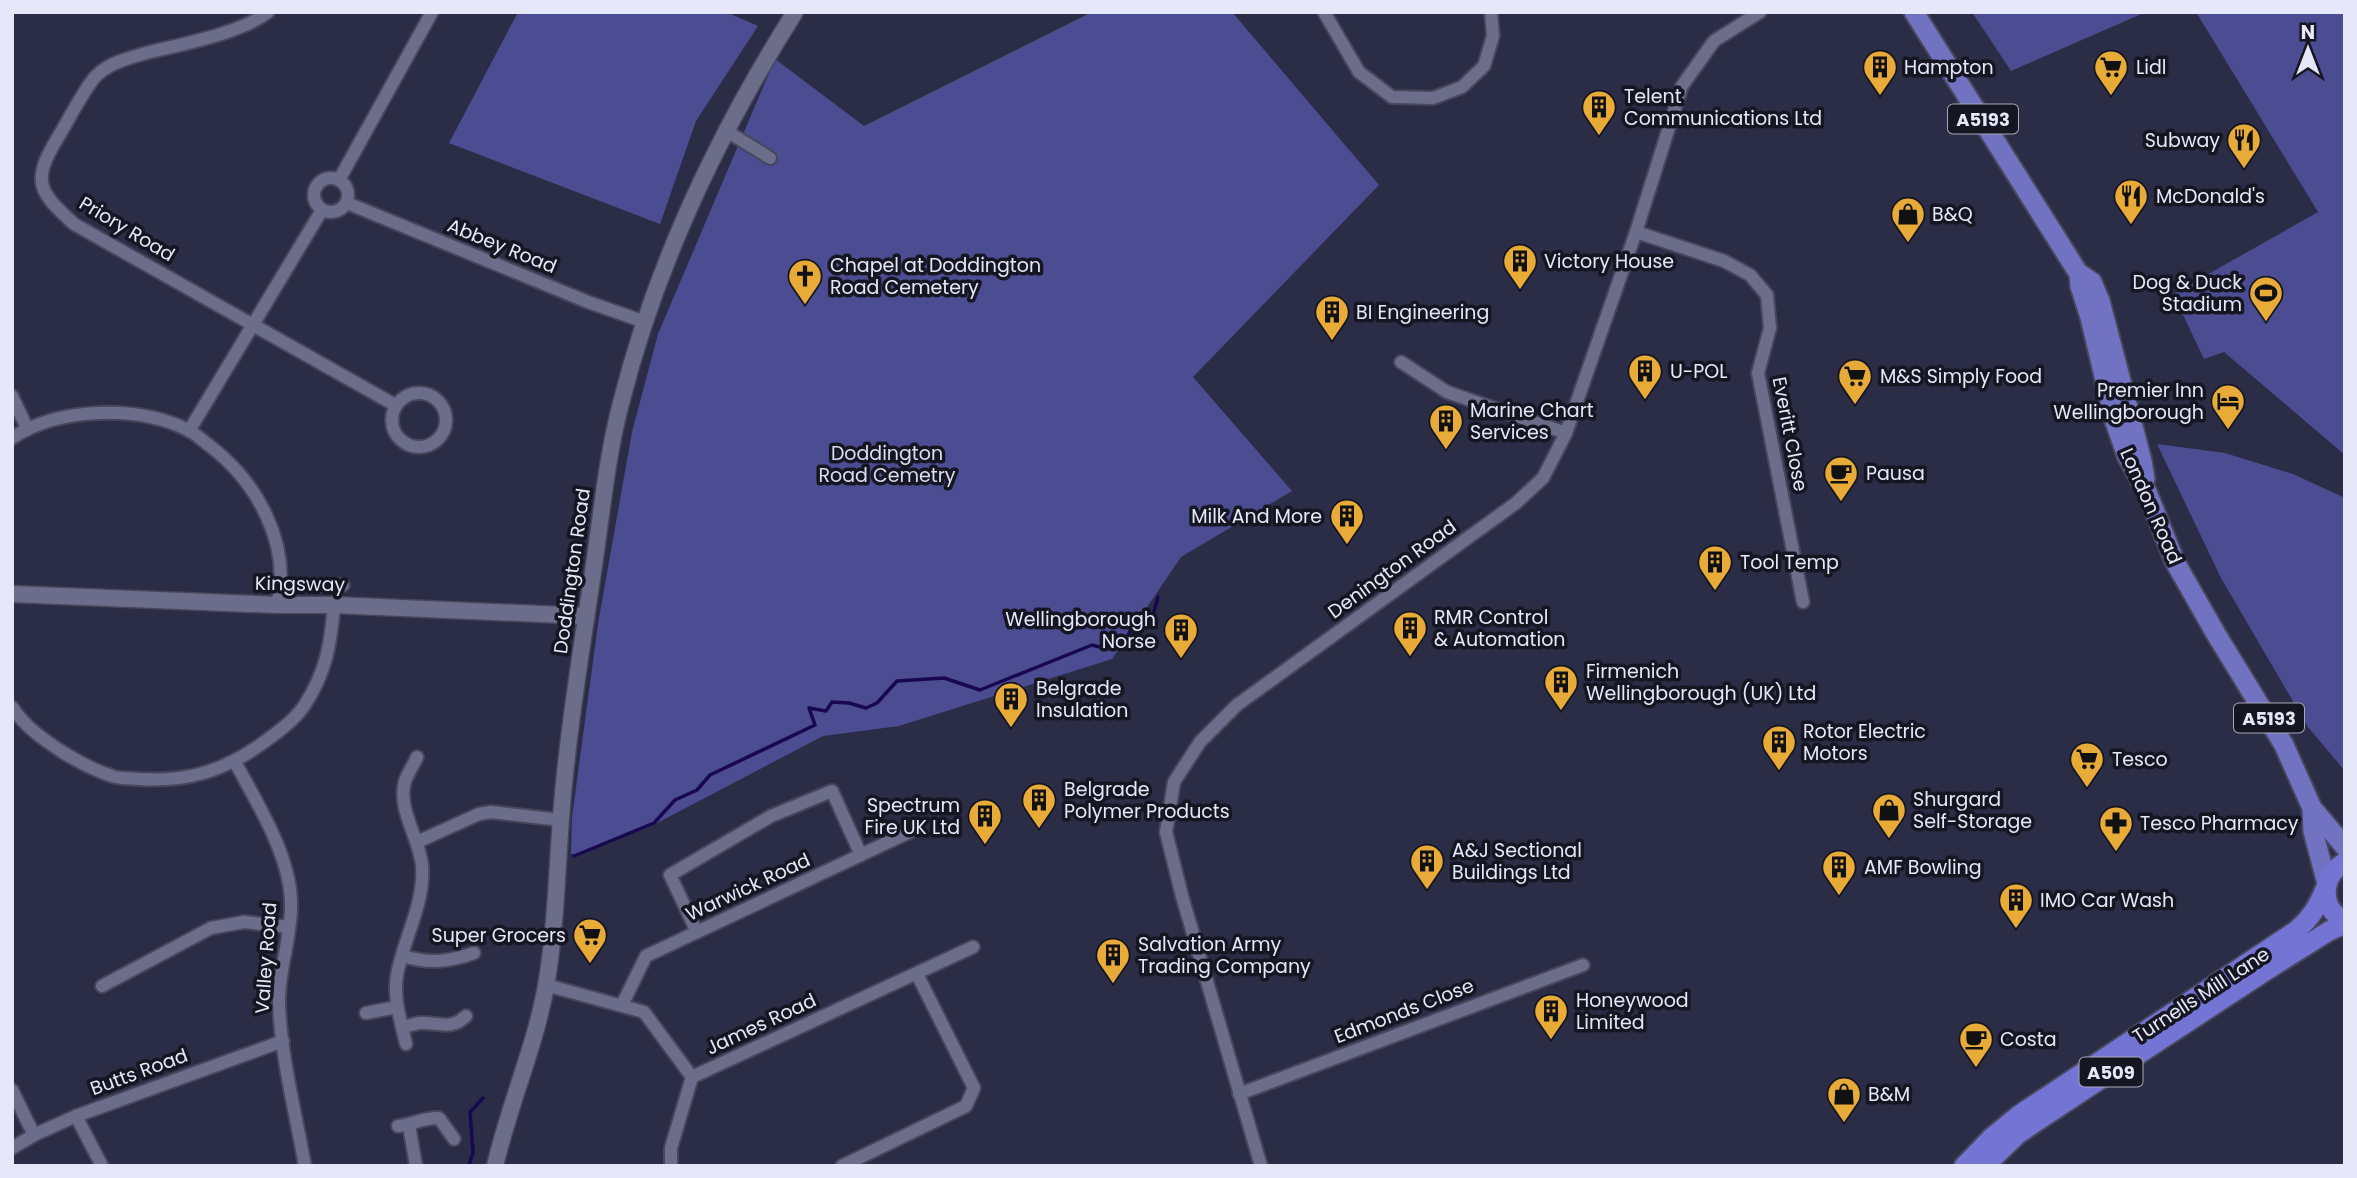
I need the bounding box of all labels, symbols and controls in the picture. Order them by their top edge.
north arrow [2273,14,2343,84]
text: N [2301,19,2315,46]
building icon: Hampton [1861,48,1899,97]
supermarket icon: Lidl [2092,48,2130,97]
place label: Hampton [1904,54,1994,81]
place label: Lidl [2136,54,2166,81]
place label: Telent Communications Ltd [1624,83,1822,132]
building icon: Telent Communications Ltd [1580,88,1618,137]
road number: A5193 [1948,104,2018,134]
restaurant icon: Subway [2225,121,2263,170]
place label: Subway [2145,127,2220,154]
restaurant icon: McDonald's [2112,177,2150,226]
place label: McDonald's [2156,183,2265,210]
street label: Priory Road [74,190,180,268]
shop icon: B&Q [1889,195,1927,244]
place label: B&Q [1932,201,1973,228]
street label: Abbey Road [443,212,561,280]
building icon: Victory House [1501,242,1539,291]
place label: Victory House [1544,248,1674,275]
place label: Chapel at Doddington Road Cemetery [830,252,1041,301]
church icon: Chapel at Doddington Road Cemetery [786,257,824,306]
place label: Dog & Duck Stadium [2132,269,2242,318]
sports icon: Dog & Duck Stadium [2247,274,2285,323]
building icon: BI Engineering [1313,293,1351,342]
place label: BI Engineering [1356,299,1489,326]
building icon: U-POL [1626,352,1664,401]
supermarket icon: M&S Simply Food [1836,357,1874,406]
place label: U-POL [1670,358,1727,385]
place label: M&S Simply Food [1880,363,2042,390]
street label: Everitt Close [1766,374,1814,494]
place label: Premier Inn Wellingborough [2053,377,2204,426]
hotel icon: Premier Inn Wellingborough [2209,382,2247,431]
place label: Marine Chart Services [1470,397,1594,446]
building icon: Marine Chart Services [1427,402,1465,451]
park label: Doddington Road Cemetry [819,440,956,489]
street label: London Road [2113,444,2189,568]
cafe icon: Pausa [1822,454,1860,503]
place label: Pausa [1866,460,1925,487]
street label: Doddington Road [547,487,597,655]
building icon: Milk And More [1328,497,1366,546]
place label: Milk And More [1191,503,1322,530]
street label: Denington Road [1322,513,1462,625]
building icon: Tool Temp [1696,543,1734,592]
place label: Tool Temp [1740,549,1839,576]
street label: Kingsway [255,570,346,598]
place label: RMR Control & Automation [1434,604,1565,653]
place label: Wellingborough Norse [1005,606,1156,655]
building icon: RMR Control & Automation [1391,609,1429,658]
building icon: Wellingborough Norse [1162,611,1200,660]
place label: Firmenich Wellingborough (UK) Ltd [1586,658,1816,707]
building icon: Firmenich Wellingborough (UK) Ltd [1542,663,1580,712]
place label: Belgrade Insulation [1036,675,1128,724]
building icon: Belgrade Insulation [992,680,1030,729]
road number: A5193 [2234,704,2304,732]
place label: Rotor Electric Motors [1803,718,1926,767]
building icon: Rotor Electric Motors [1760,723,1798,772]
supermarket icon: Tesco [2068,740,2106,789]
place label: Tesco [2112,746,2168,773]
place label: Belgrade Polymer Products [1064,776,1230,825]
building icon: Belgrade Polymer Products [1020,781,1058,830]
place label: Shurgard Self-Storage [1913,786,2032,835]
shop icon: Shurgard Self-Storage [1870,791,1908,840]
place label: Spectrum Fire UK Ltd [865,792,960,841]
building icon: Spectrum Fire UK Ltd [966,797,1004,846]
pharmacy icon: Tesco Pharmacy [2097,804,2135,853]
place label: Tesco Pharmacy [2140,810,2299,837]
place label: A&J Sectional Buildings Ltd [1452,837,1582,886]
building icon: A&J Sectional Buildings Ltd [1408,842,1446,891]
street label: Warwick Road [681,846,815,928]
building icon: AMF Bowling [1820,848,1858,897]
place label: AMF Bowling [1864,854,1982,881]
building icon: IMO Car Wash [1997,881,2035,930]
place label: IMO Car Wash [2040,887,2174,914]
street label: Valley Road [249,901,283,1015]
supermarket icon: Super Grocers [571,916,609,965]
place label: Super Grocers [432,922,566,949]
place label: Salvation Army Trading Company [1138,931,1311,980]
building icon: Salvation Army Trading Company [1094,936,1132,985]
street label: Turnells Mill Lane [2127,941,2275,1049]
street label: Edmonds Close [1330,972,1478,1050]
street label: James Road [702,987,820,1061]
place label: Honeywood Limited [1576,987,1689,1036]
building icon: Honeywood Limited [1532,992,1570,1041]
cafe icon: Costa [1957,1020,1995,1069]
place label: Costa [2000,1026,2057,1053]
street label: Butts Road [86,1042,192,1102]
road number: A509 [2080,1058,2142,1086]
shop icon: B&M [1825,1075,1863,1124]
place label: B&M [1868,1081,1910,1108]

